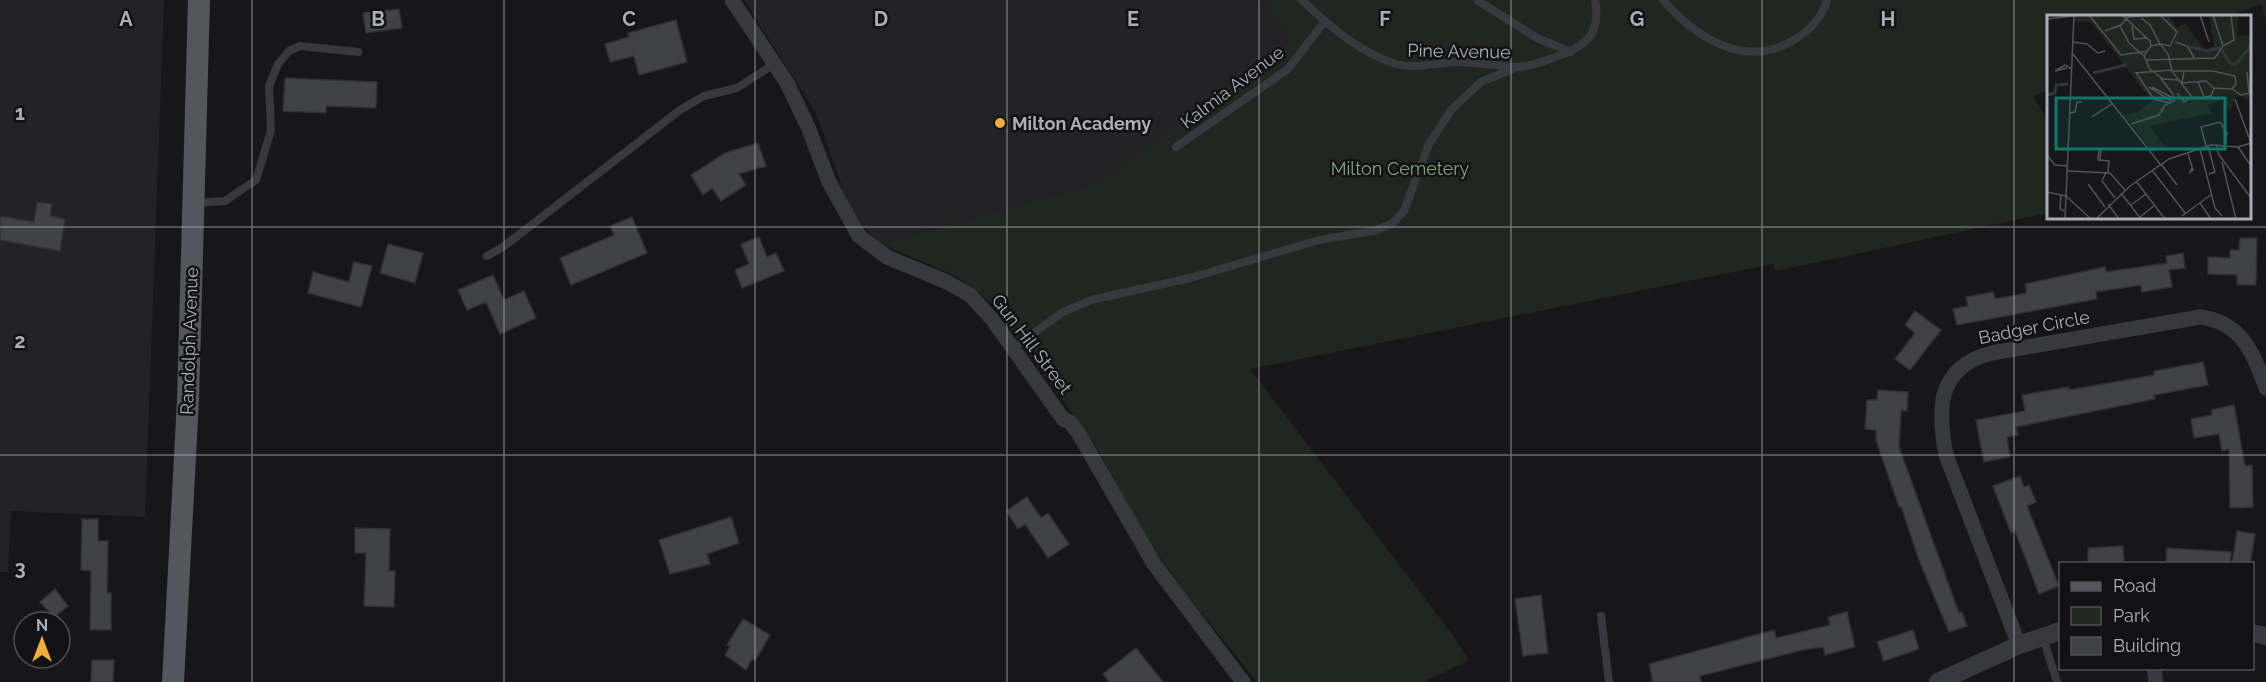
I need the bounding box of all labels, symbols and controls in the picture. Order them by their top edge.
text: A [119,7,133,31]
text: B [371,7,385,31]
text: C [622,7,636,31]
text: D [874,7,888,31]
text: E [1127,7,1139,31]
text: F [1379,7,1391,31]
text: G [1630,7,1644,31]
text: H [1881,7,1895,31]
inset map [2047,15,2251,219]
street label: Pine Avenue [1407,40,1511,62]
street label: Kalmia Avenue [1176,41,1288,133]
text: 1 [15,101,25,125]
place label: Milton Academy [1012,113,1151,134]
marker: Milton Academy [993,116,1007,130]
park label: Milton Cemetery [1331,158,1470,179]
street label: Randolph Avenue [176,266,202,415]
street label: Gun Hill Street [988,290,1076,398]
street label: Badger Circle [1977,306,2092,348]
text: 2 [14,329,26,353]
text: 3 [14,556,26,580]
legend [2059,562,2254,670]
text: Road [2113,575,2156,596]
text: Park [2113,605,2150,626]
north arrow [12,610,72,670]
text: N [36,616,48,635]
text: Building [2113,635,2181,656]

